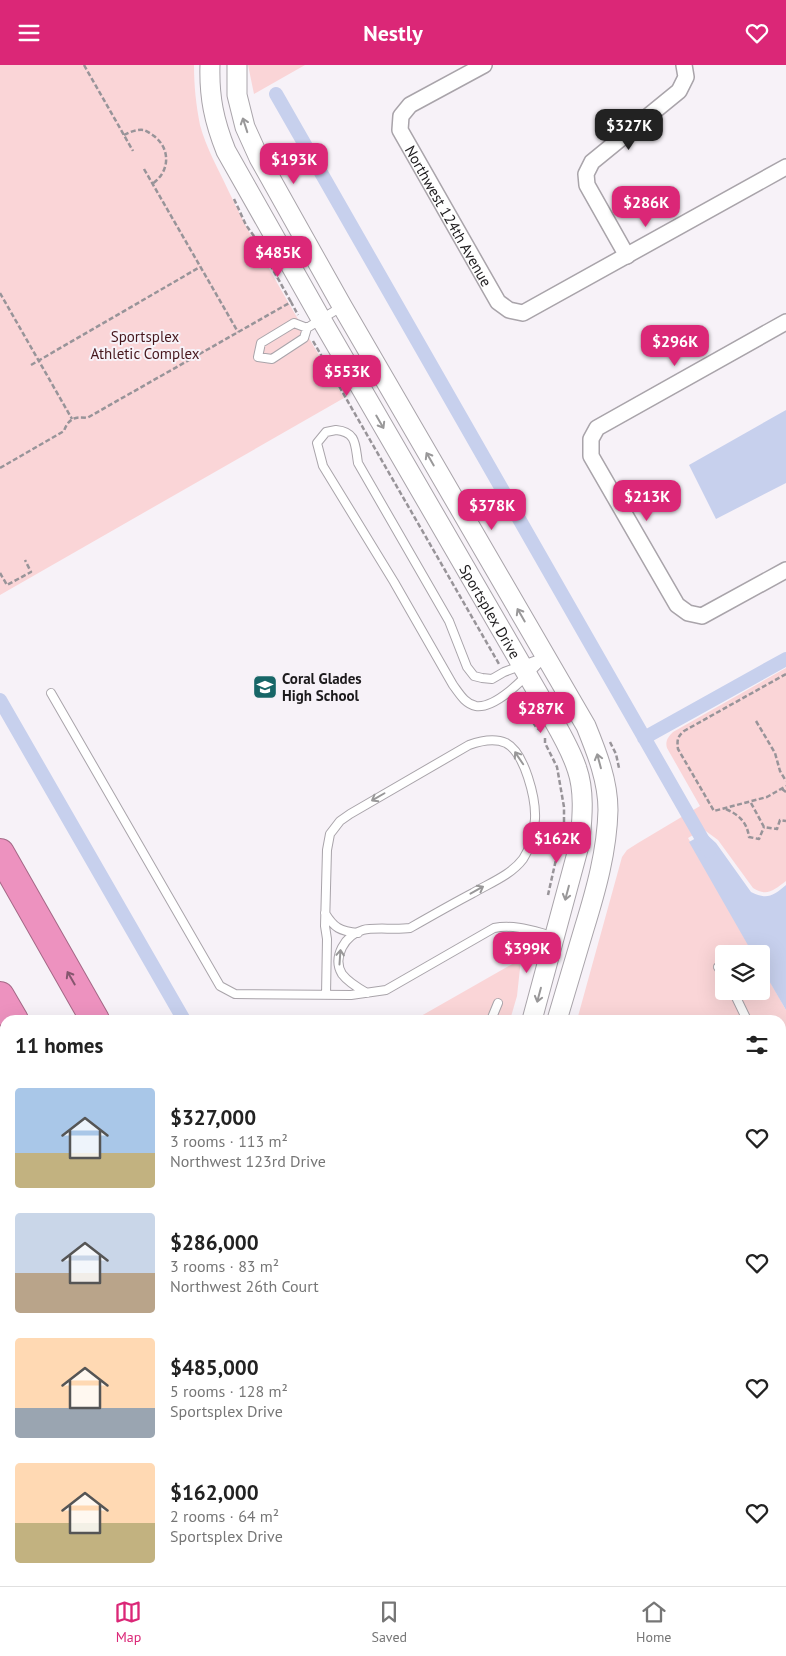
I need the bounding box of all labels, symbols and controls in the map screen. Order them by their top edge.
icon: menu [15,19,43,47]
text: Nestly [363,19,423,47]
icon: heart [743,19,771,47]
pin: $327K [594,109,664,151]
text: $327K [606,115,652,135]
one-way arrow [240,117,249,133]
street label: Northwest 124th Avenue [401,142,497,290]
pin: $193K [259,143,329,185]
text: $193K [271,149,317,169]
pin: $286K [611,185,681,228]
text: $286K [623,192,669,212]
pin: $485K [243,235,313,278]
text: $485K [255,242,301,262]
pin: $296K [640,325,710,367]
park label: Sportsplex Athletic Complex [90,327,200,363]
text: $296K [652,331,698,351]
pin: $553K [312,355,382,397]
text: $553K [324,361,370,381]
one-way arrow [376,414,386,428]
one-way arrow [425,452,435,467]
pin: $213K [612,479,682,522]
text: $213K [624,486,670,506]
pin: $378K [457,489,527,531]
text: $378K [469,495,515,515]
street label: Sportsplex Drive [456,561,525,662]
one-way arrow [515,608,525,622]
place label: Coral Glades High School [282,669,362,705]
school or university icon: Coral Glades High School [252,674,278,700]
pin: $287K [506,691,576,734]
text: $287K [518,698,564,718]
one-way arrow [514,751,524,765]
one-way arrow [594,754,603,770]
one-way arrow [372,793,386,803]
pin: $162K [522,821,592,864]
text: $162K [534,828,580,848]
one-way arrow [470,885,484,895]
one-way arrow [561,885,571,901]
pin: $399K [492,931,562,974]
text: $399K [504,938,550,958]
map controls [715,945,770,1000]
button: layers [715,945,770,1000]
one-way arrow [336,950,345,966]
one-way arrow [66,970,76,985]
one-way arrow [534,987,543,1003]
icon: filters [743,1031,771,1059]
text: 11 homes [15,1032,103,1059]
text: $327,000 [170,1104,256,1131]
icon: home [55,1108,115,1168]
icon: heart [743,1124,771,1152]
text: 3 rooms · 113 m² [170,1131,288,1151]
text: Northwest 123rd Drive [170,1151,326,1171]
text: $286,000 [170,1229,259,1256]
icon: home [55,1233,115,1293]
icon: heart [743,1249,771,1277]
text: 3 rooms · 83 m² [170,1256,279,1276]
text: Northwest 26th Court [170,1276,319,1296]
text: $485,000 [170,1354,259,1381]
icon: home [55,1358,115,1418]
icon: heart [743,1374,771,1402]
text: 5 rooms · 128 m² [170,1381,288,1401]
text: Sportsplex Drive [170,1401,283,1421]
text: $162,000 [170,1479,259,1506]
icon: home [55,1483,115,1543]
icon: heart [743,1499,771,1527]
text: 2 rooms · 64 m² [170,1506,279,1526]
text: Sportsplex Drive [170,1526,283,1546]
tab: Map [114,1598,142,1646]
tab: Saved [371,1598,407,1646]
tab: Home [636,1598,671,1646]

